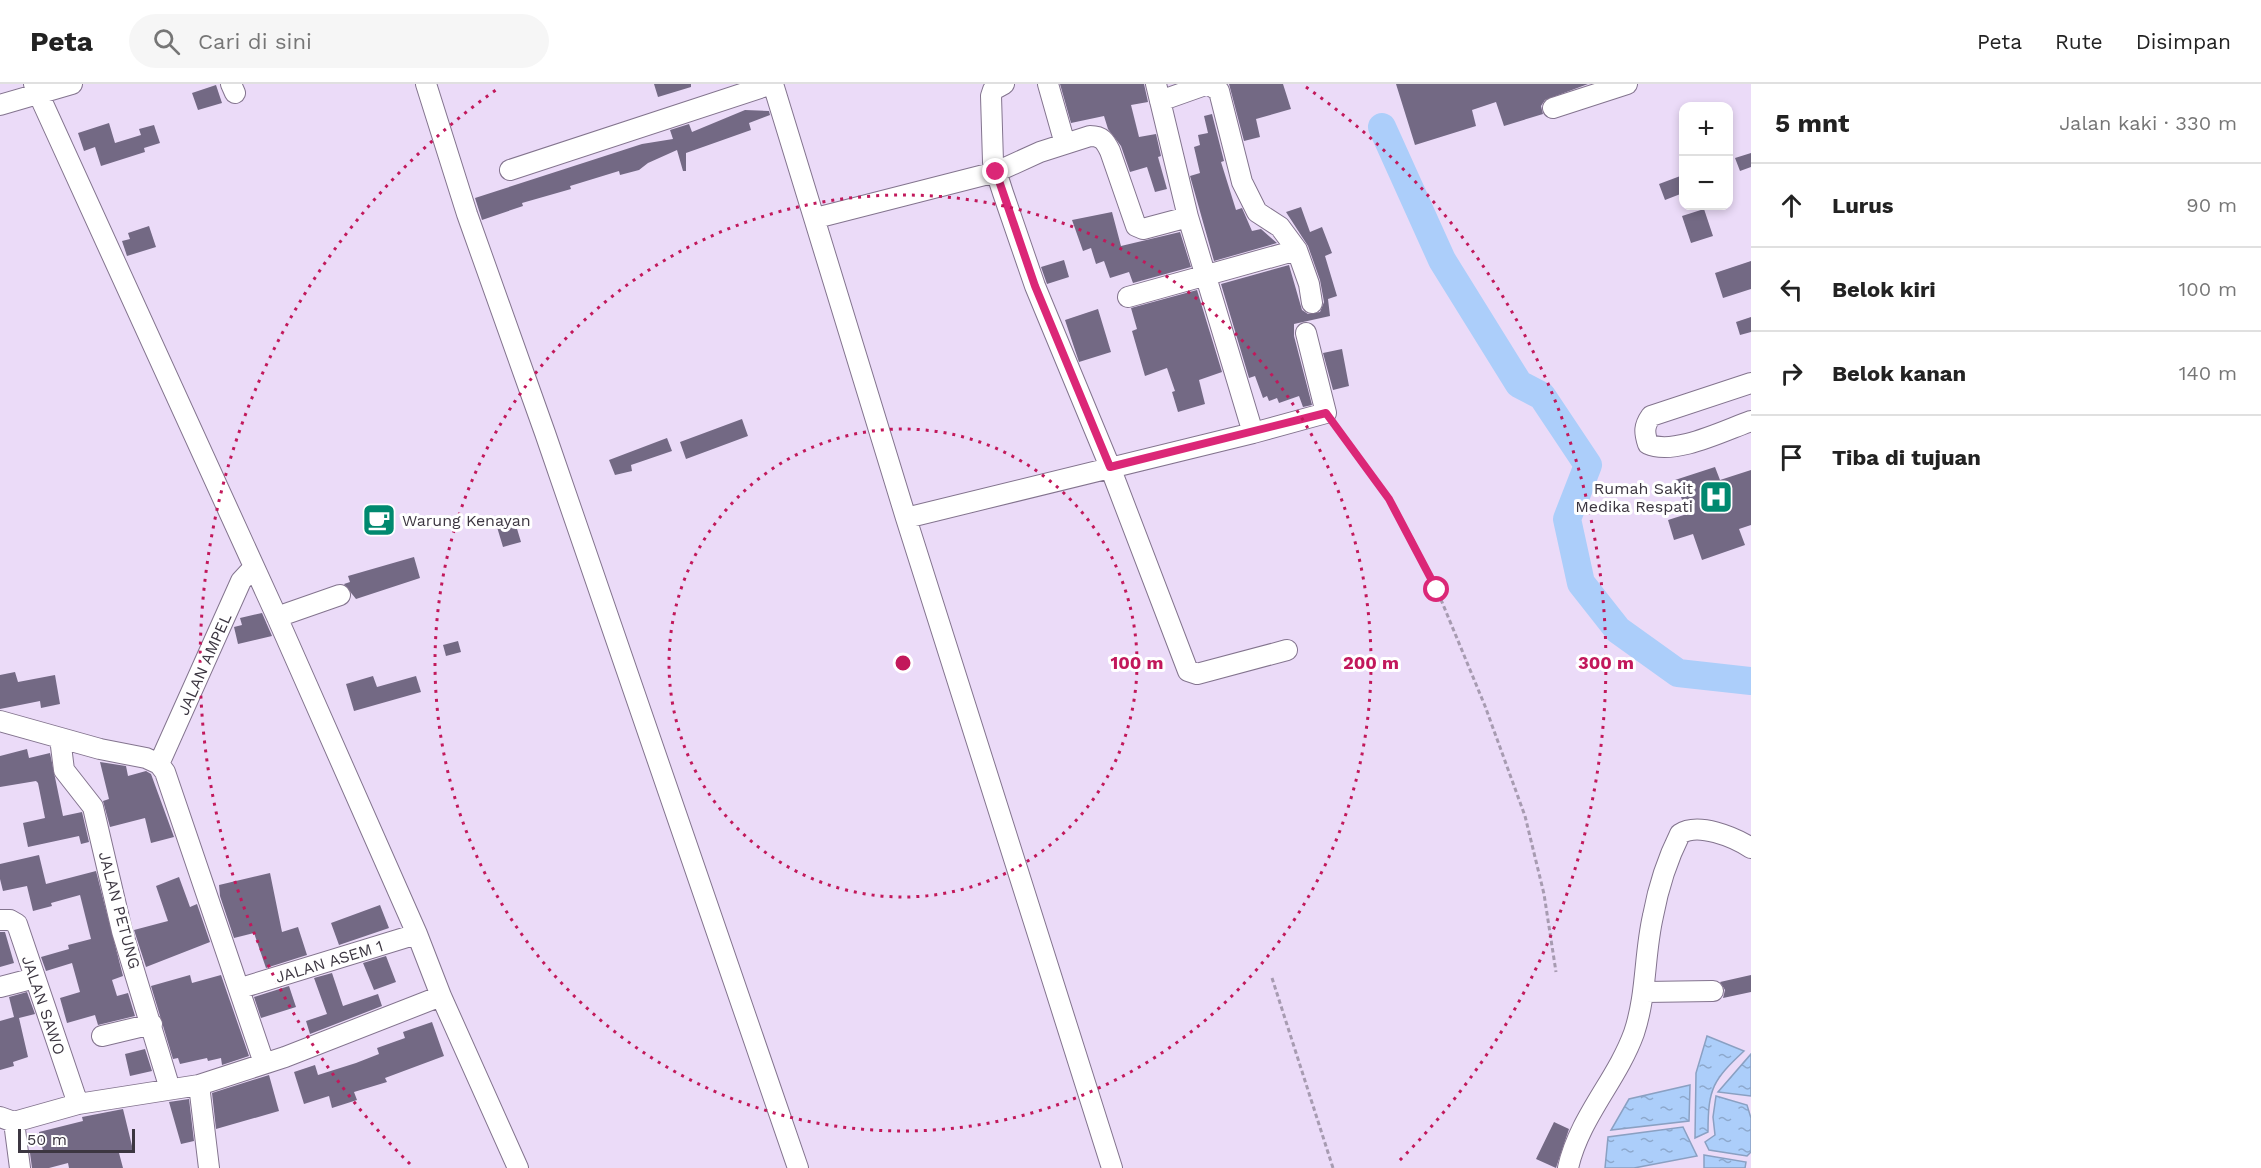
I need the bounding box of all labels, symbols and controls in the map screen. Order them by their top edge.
search box [129,14,549,68]
text: Peta [30,25,93,58]
icon: search [150,25,183,58]
text: Cari di sini [198,29,312,54]
text: Peta [1977,29,2022,54]
text: Rute [2055,29,2103,54]
text: Disimpan [2136,29,2231,54]
map controls [1679,102,1733,210]
button: + [1679,102,1733,156]
text: 5 mnt [1775,108,1849,138]
text: Jalan kaki · 330 m [2059,111,2237,135]
button: − [1679,156,1733,210]
route end [982,158,1008,184]
icon: ahead [1775,189,1808,222]
text: Lurus [1832,193,1894,218]
text: 90 m [2186,193,2237,217]
icon: left [1775,273,1808,306]
text: Belok kiri [1832,277,1936,302]
text: 100 m [2178,277,2237,301]
icon: right [1775,357,1808,390]
text: Belok kanan [1832,361,1966,386]
text: 140 m [2179,361,2237,385]
icon: arrive [1775,441,1808,474]
text: Tiba di tujuan [1832,445,1981,470]
place label: Rumah Sakit Medika Respati [1575,479,1693,516]
hospital icon: Rumah Sakit Medika Respati [1698,479,1734,515]
cafe icon: Warung Kenayan [361,502,397,538]
place label: Warung Kenayan [402,511,531,530]
route start [1423,576,1449,602]
street label: JALAN AMPEL [173,610,236,718]
text: 100 m [1110,652,1164,673]
text: 200 m [1343,652,1399,673]
text: 300 m [1578,652,1634,673]
centre of rings [893,653,913,673]
street label: JALAN PETUNG [95,849,144,971]
street label: JALAN ASEM 1 [273,936,385,987]
street label: JALAN SAWO [18,953,69,1057]
scale bar [18,1126,135,1154]
text: 50 m [27,1130,67,1149]

